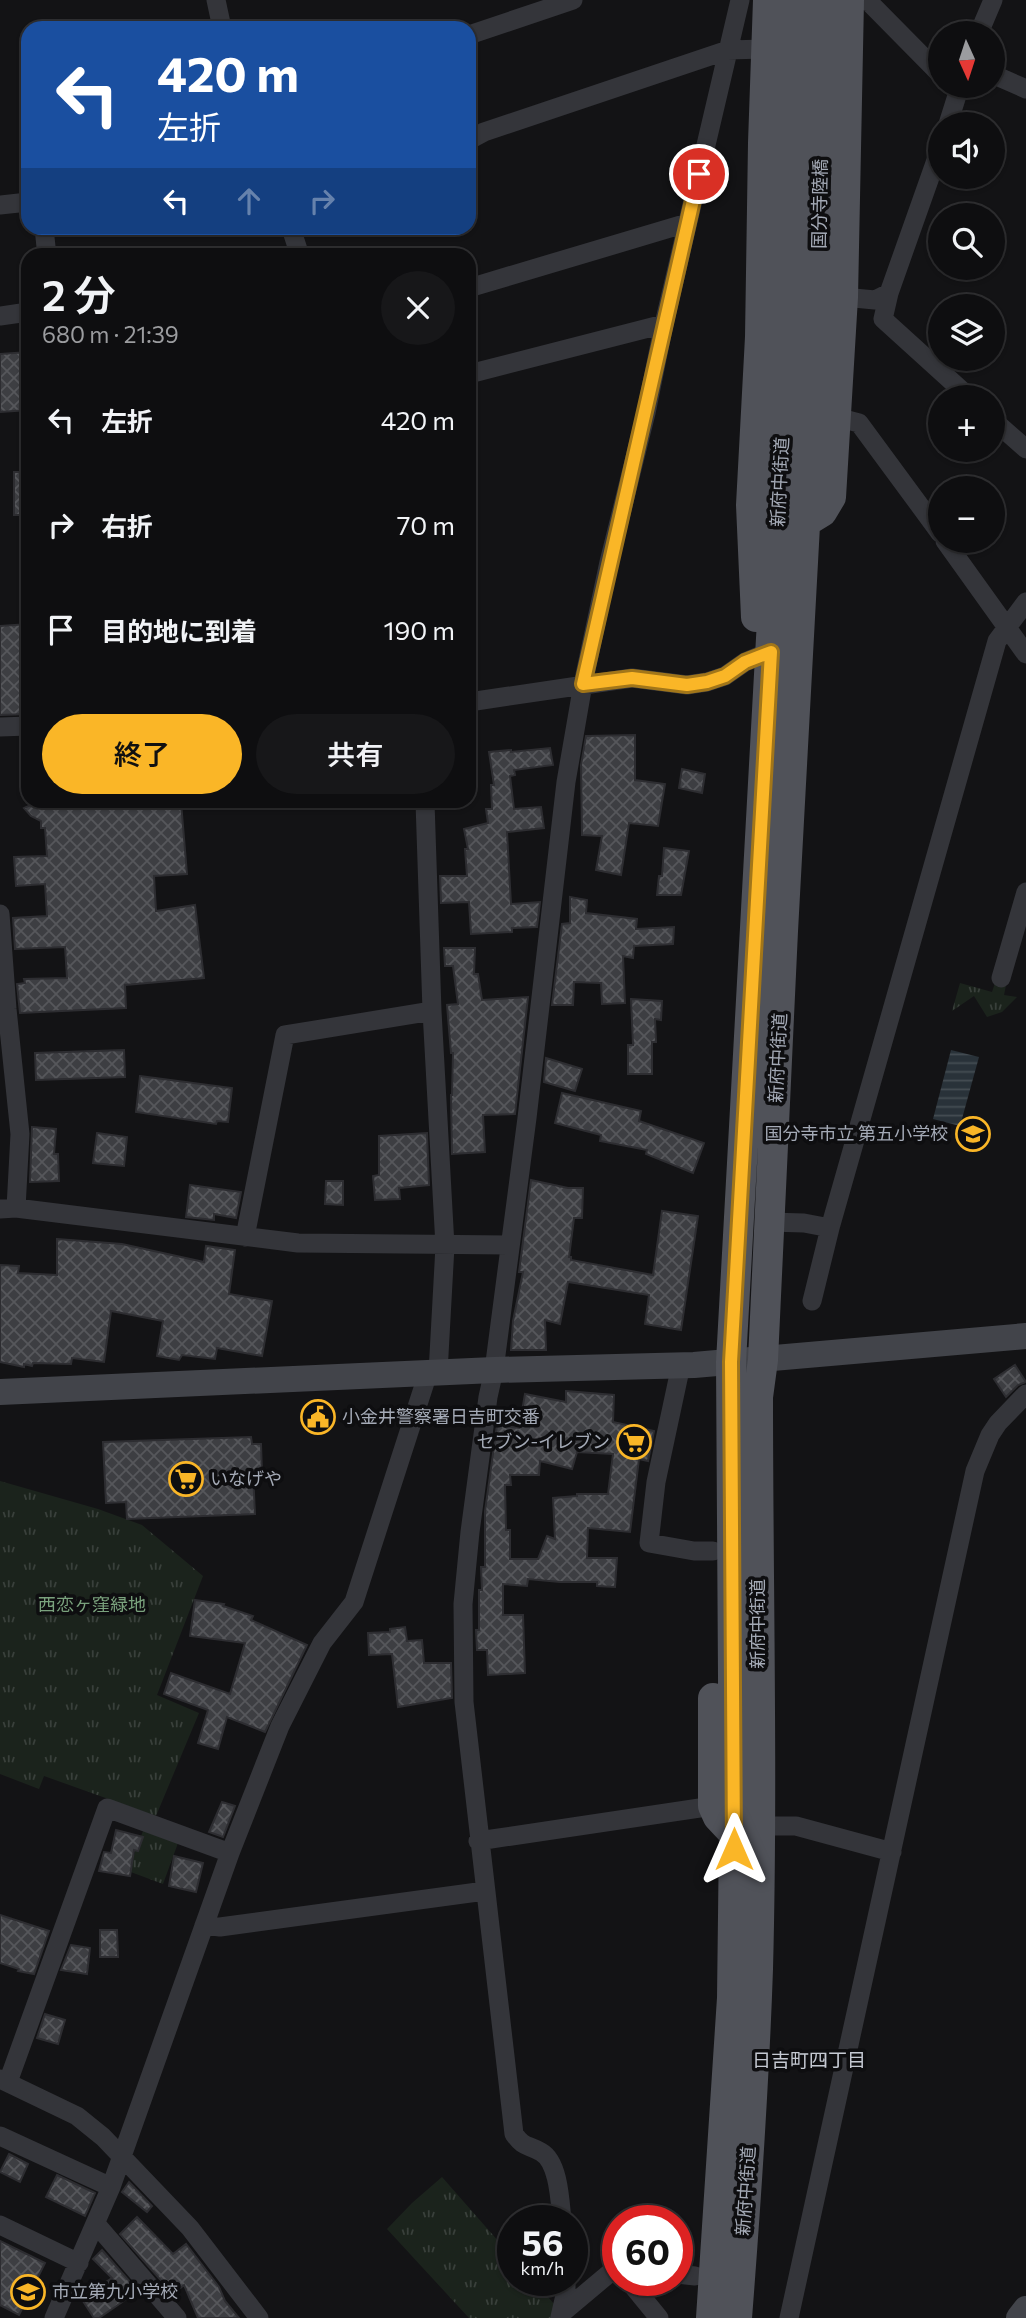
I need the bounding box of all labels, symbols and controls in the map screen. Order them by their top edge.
north arrow [928,21,1004,98]
map controls [928,21,1005,553]
text: 420 m [157,42,299,102]
icon: left [42,49,133,140]
text: 左折 [157,106,221,146]
button: sound [928,112,1005,189]
pin [669,144,729,204]
icon: arrive [680,155,718,193]
street label: 国分寺陸橋 [807,159,831,249]
icon: left [157,182,195,220]
icon: ahead [230,182,268,220]
icon: right [303,182,341,220]
button: search [928,203,1005,280]
text: 2 分 [42,268,116,320]
button: close [381,271,455,345]
button: layers [928,294,1005,371]
text: 680 m · 21:39 [42,320,179,348]
button: + [928,385,1005,462]
icon: left [42,401,80,439]
text: 420 m [381,404,455,435]
text: 左折 [101,405,153,436]
street label: 新府中街道 [766,436,792,527]
button: − [928,476,1005,553]
icon: right [42,506,80,544]
text: 70 m [397,509,455,540]
text: 右折 [101,510,153,541]
icon: arrive [42,611,80,649]
text: 190 m [383,614,455,645]
text: 目的地に到着 [101,615,257,646]
button: 終了 [42,714,242,794]
button: 共有 [256,714,455,794]
street label: 新府中街道 [764,1012,790,1103]
school or university icon: 国分寺市立 第五小学校 [954,1115,992,1153]
place label: 国分寺市立 第五小学校 [765,1122,948,1144]
public building icon: 小金井警察署日吉町交番 [299,1398,337,1436]
place label: 小金井警察署日吉町交番 [342,1405,540,1427]
supermarket icon: セブン-イレブン [615,1423,653,1461]
place label: セブン-イレブン [476,1430,610,1452]
supermarket icon: いなげや [167,1460,205,1498]
place label: いなげや [210,1467,282,1489]
street label: 新府中街道 [746,1579,768,1669]
park label: 西恋ヶ窪緑地 [38,1593,146,1615]
position arrow [697,1812,771,1886]
district label: 日吉町四丁目 [752,2048,866,2071]
street label: 新府中街道 [731,2145,759,2237]
speed limit sign: 60 [602,2205,693,2296]
text: 56 [521,2220,563,2263]
text: km/h [521,2257,564,2279]
school or university icon: 市立第九小学校 [9,2273,47,2311]
place label: 市立第九小学校 [52,2280,178,2302]

